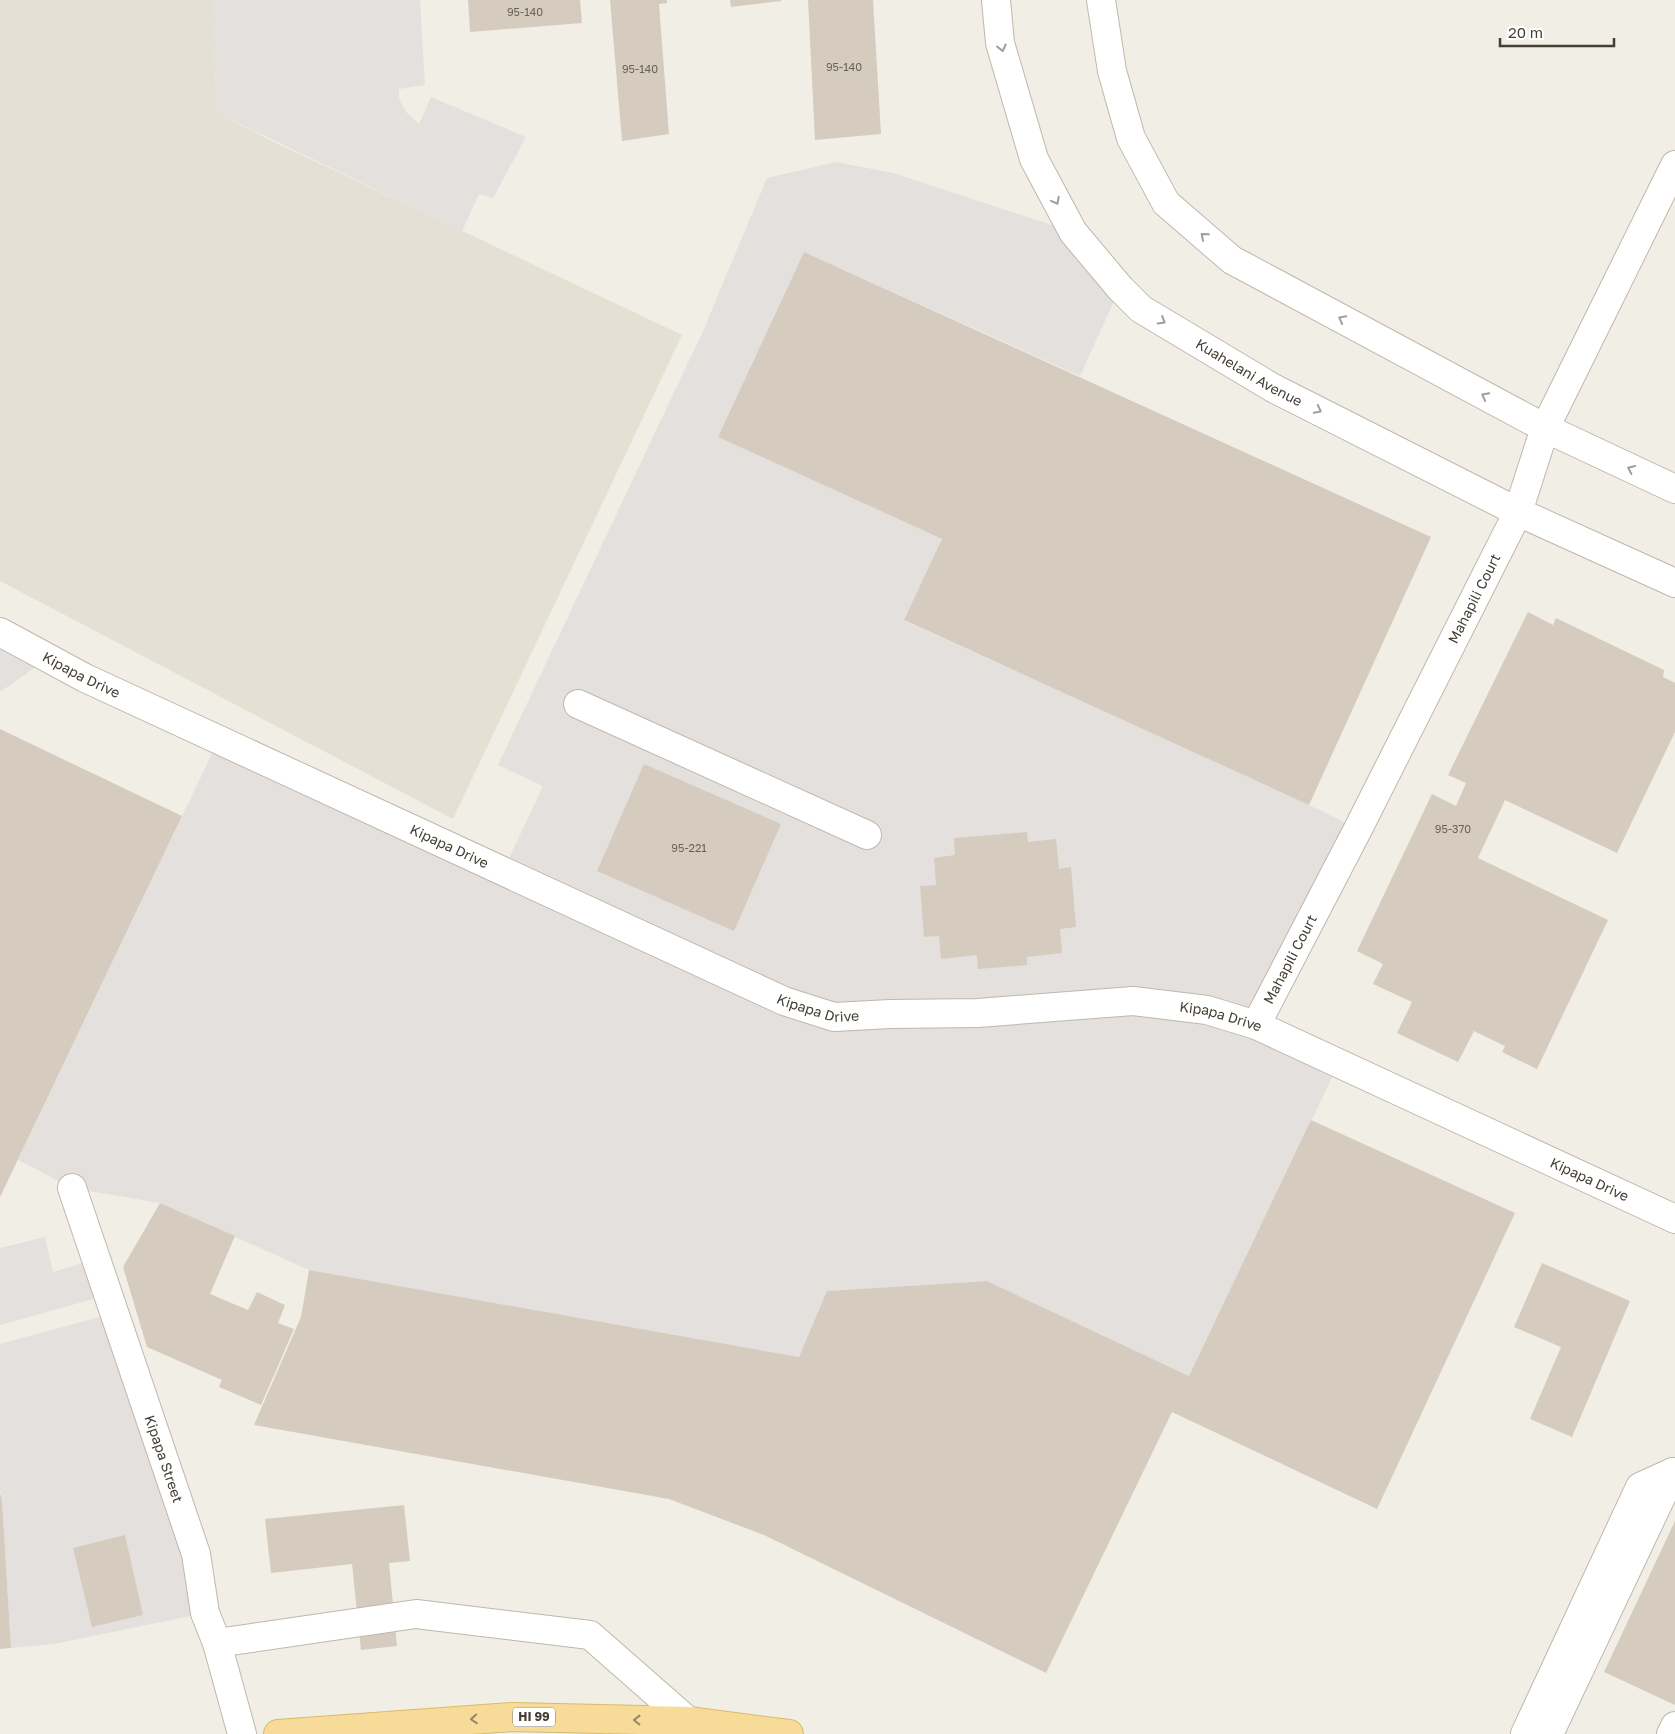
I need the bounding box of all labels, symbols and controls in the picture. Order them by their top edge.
house number: 95-140 [507,5,543,18]
scale bar [1500,15,1614,47]
text: 20 m [1508,23,1543,41]
one-way arrow [996,44,1007,53]
house number: 95-140 [826,60,862,73]
house number: 95-140 [622,62,658,75]
one-way arrow [1050,195,1060,204]
one-way arrow [1200,233,1209,242]
one-way arrow [1156,315,1165,325]
one-way arrow [1339,316,1348,326]
street label: Kuahelani Avenue [1193,335,1305,409]
one-way arrow [1482,392,1491,402]
one-way arrow [1313,404,1322,415]
one-way arrow [1627,464,1636,475]
street label: Mahapili Court [1444,551,1504,646]
street label: Kipapa Drive [40,648,123,701]
street label: Kipapa Drive [408,820,492,871]
house number: 95-370 [1435,822,1471,835]
house number: 95-221 [671,841,707,854]
street label: Mahapili Court [1259,912,1320,1007]
street label: Kipapa Drive [774,990,860,1025]
street label: Kipapa Drive [1179,998,1265,1035]
street label: Kipapa Drive [1548,1153,1632,1204]
street label: Kipapa Street [142,1413,187,1505]
road number: HI 99 [513,1708,555,1726]
one-way arrow [470,1714,478,1725]
one-way arrow [632,1715,640,1725]

